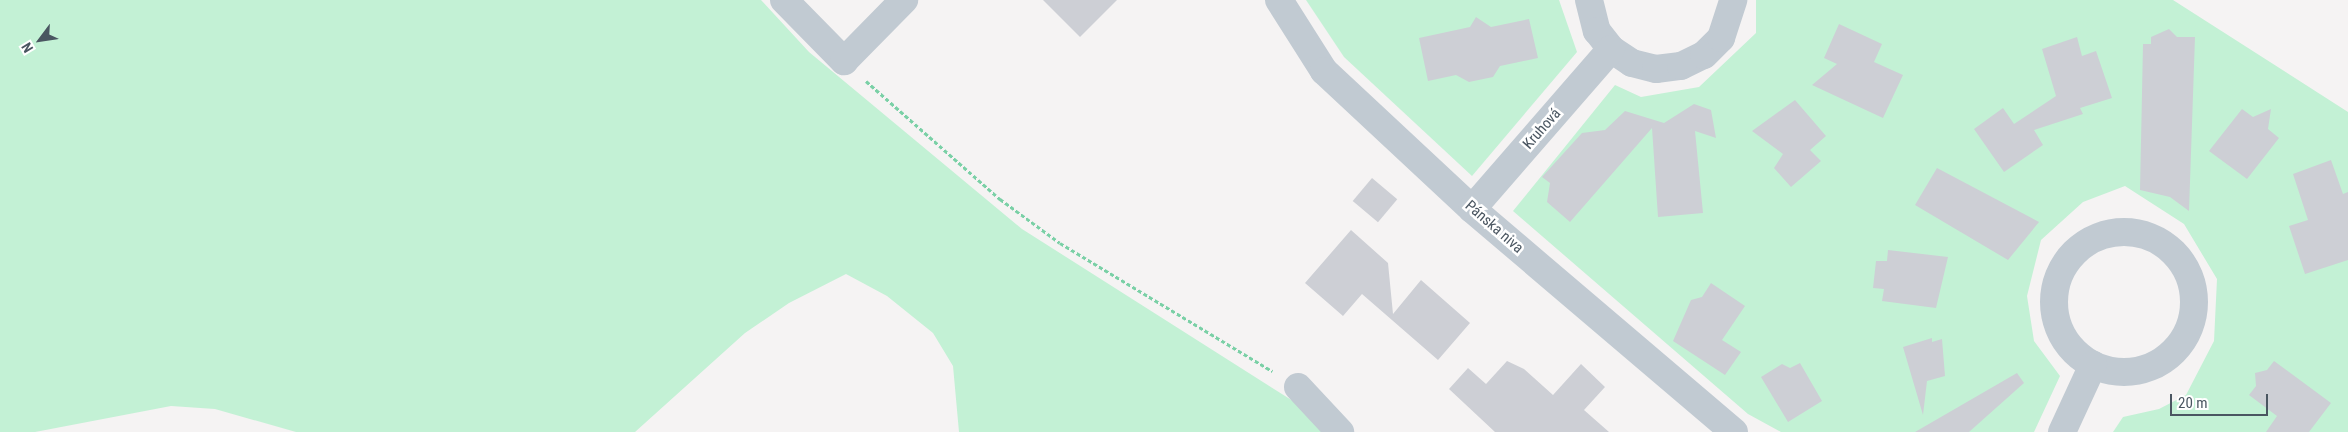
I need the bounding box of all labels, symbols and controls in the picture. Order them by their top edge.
north arrow [15,15,65,65]
text: N [18,40,36,56]
street label: Kruhová [1519,105,1565,153]
street label: Pánska niva [1461,197,1527,257]
scale bar [2173,384,2270,416]
text: 20 m [2178,394,2208,412]

